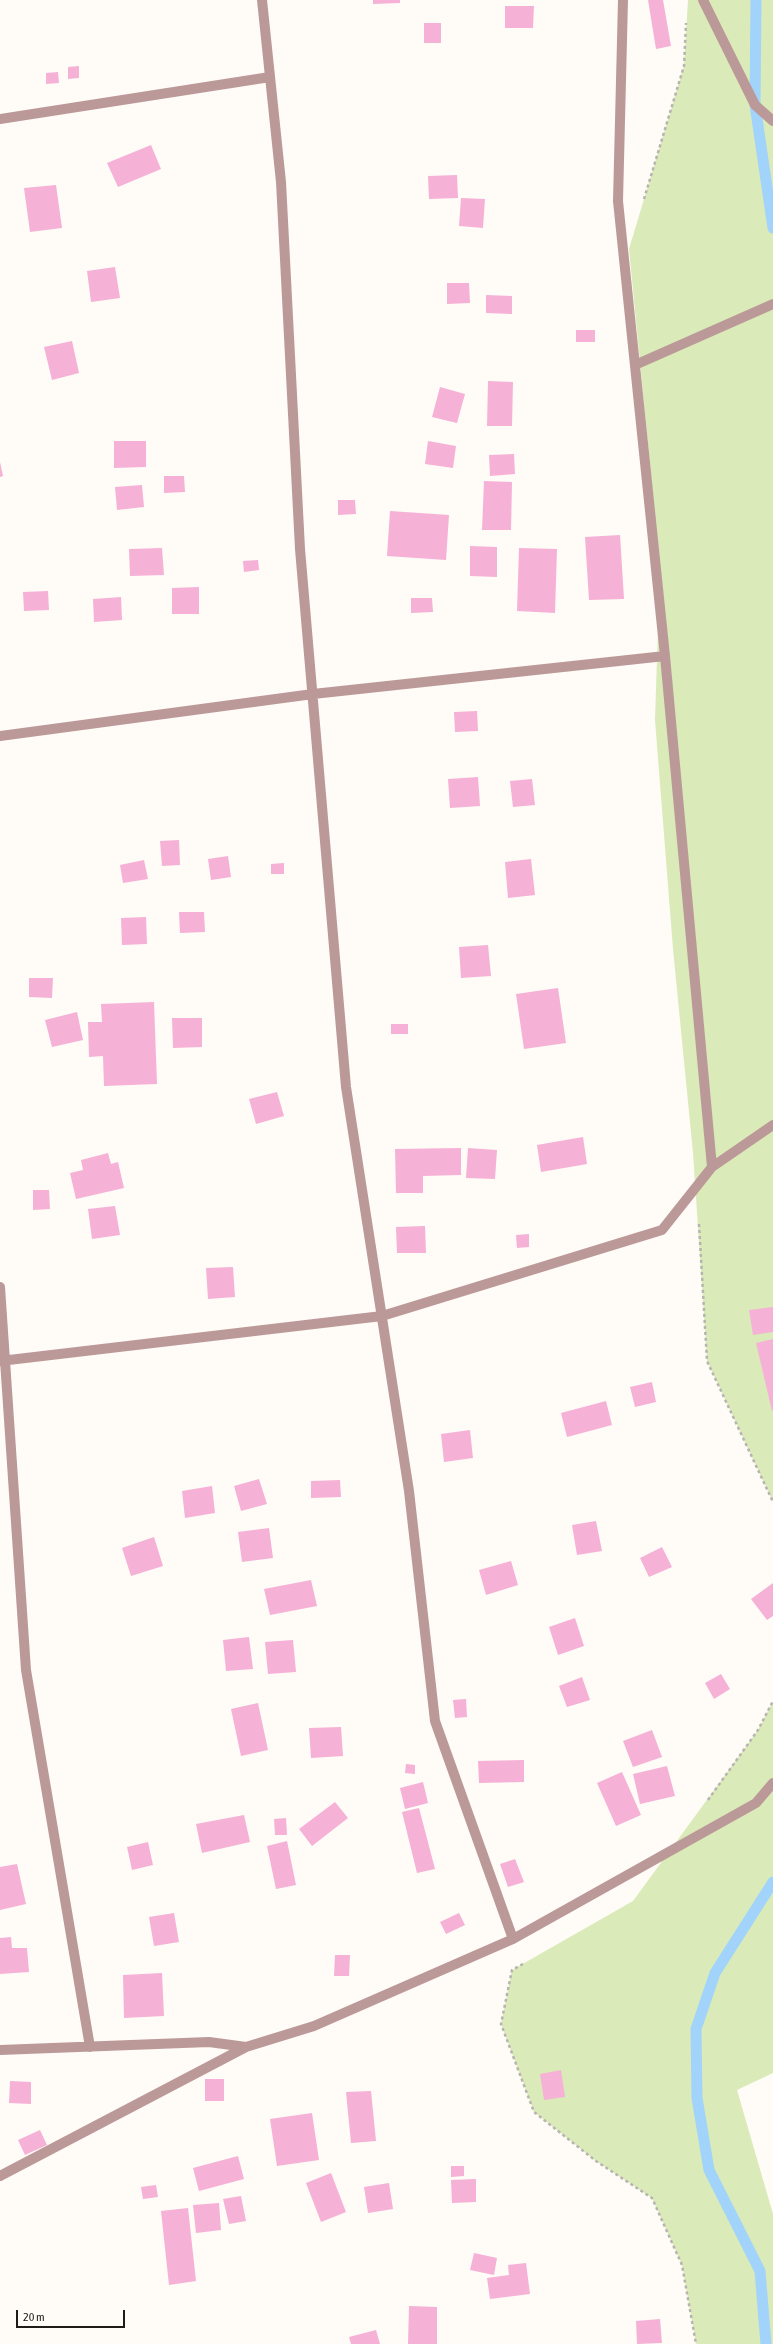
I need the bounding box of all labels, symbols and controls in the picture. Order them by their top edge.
scale bar [18,2302,127,2328]
text: 20 m [23,2310,45,2324]

